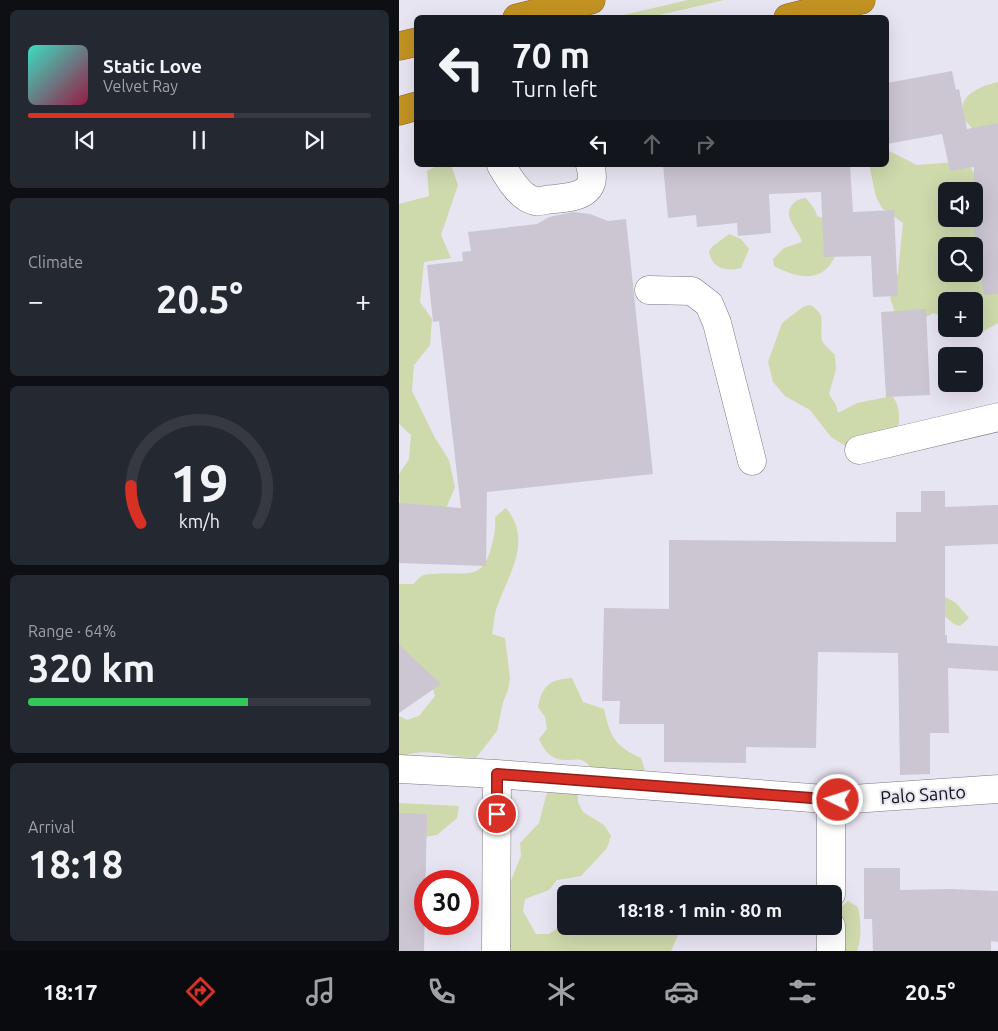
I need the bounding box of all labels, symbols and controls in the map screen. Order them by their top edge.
icon: left [429,35,494,100]
text: 70 m [512,35,590,75]
text: Static Love [103,55,202,77]
text: Turn left [512,76,597,101]
text: Velvet Ray [103,77,178,95]
icon: previous [71,126,99,154]
icon: pause [185,126,213,154]
icon: next [300,126,328,154]
icon: left [585,130,613,158]
icon: ahead [638,130,666,158]
icon: right [691,130,719,158]
map controls [938,182,983,392]
button: sound [938,182,983,227]
button: search [938,237,983,282]
text: Climate [28,253,83,271]
text: 20.5° [156,278,243,320]
text: − [28,285,44,316]
text: + [355,285,371,316]
button: + [938,292,983,337]
button: − [938,347,983,392]
text: 19 [170,454,229,512]
text: km/h [179,511,220,531]
text: Range · 64% [28,622,116,640]
text: 320 km [28,647,155,689]
position arrow [811,773,863,825]
street label: Palo Santo [880,781,966,807]
pin [476,793,518,835]
icon: arrive [483,800,511,828]
text: Arrival [28,818,75,836]
text: 18:18 [28,843,123,885]
speed limit sign: 30 [414,870,479,935]
text: 18:18 · 1 min · 80 m [617,899,782,921]
icon: directions [183,974,218,1009]
icon: music [303,974,338,1009]
icon: phone [424,974,459,1009]
icon: climate [544,974,579,1009]
icon: car [664,974,699,1009]
icon: filters [785,974,820,1009]
text: 18:17 [43,979,98,1004]
text: 20.5° [905,979,955,1004]

